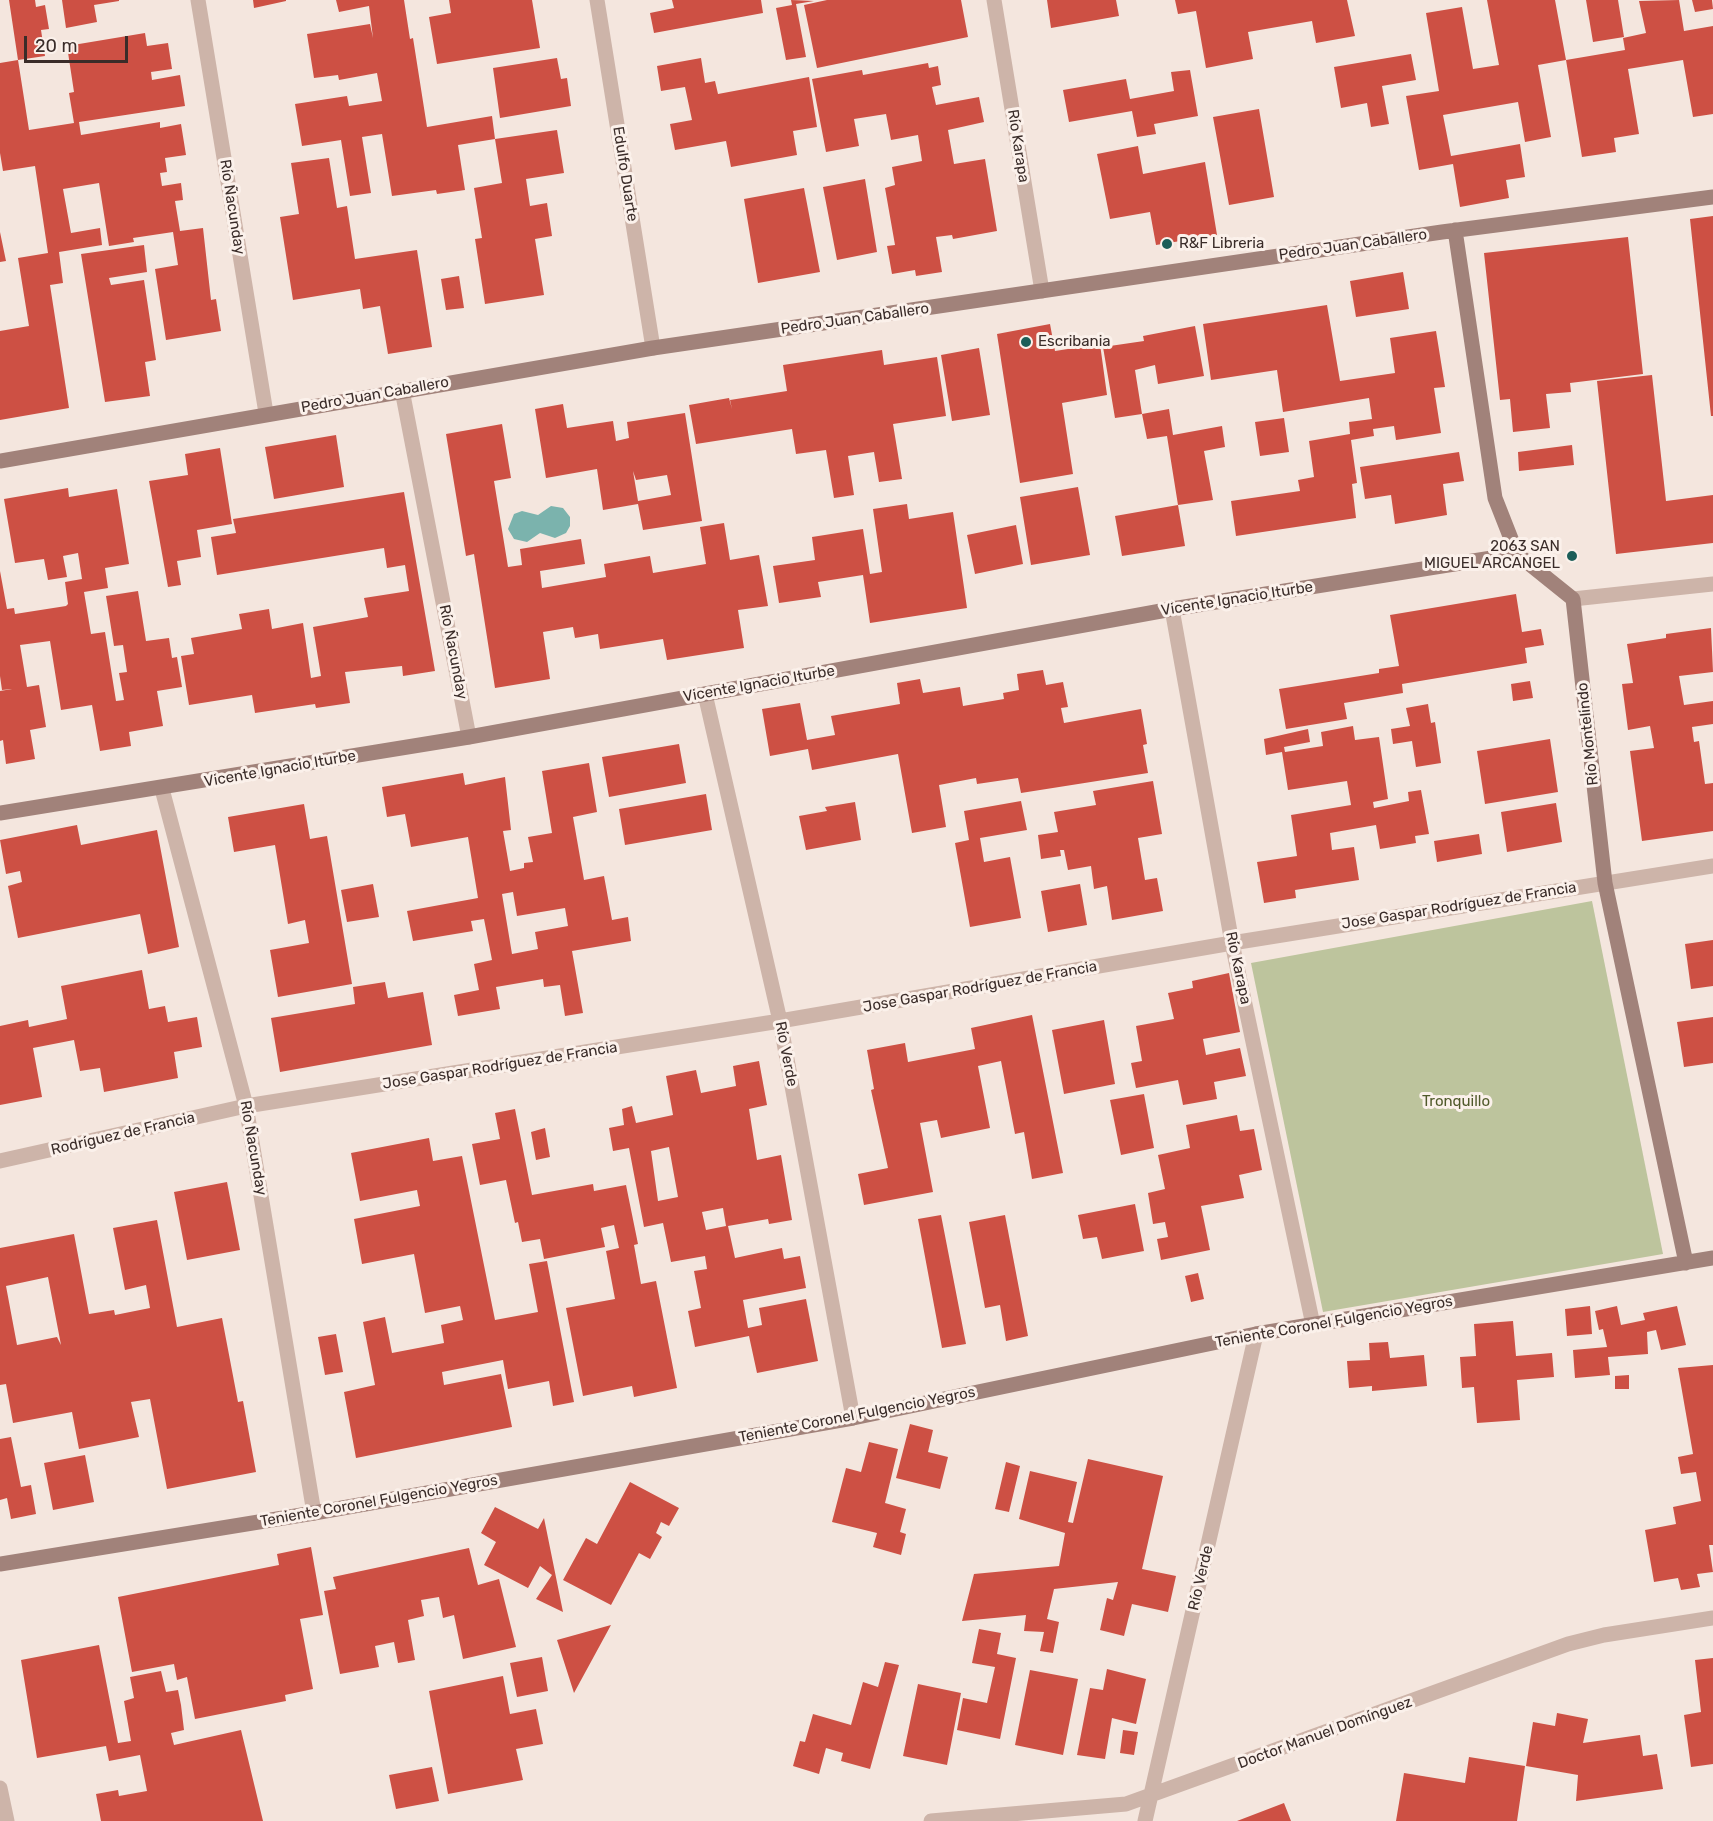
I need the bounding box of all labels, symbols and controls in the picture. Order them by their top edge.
scale bar [27,24,130,62]
text: 20 m [35,35,77,57]
street label: Río Karapa [1003,108,1033,184]
street label: Edulfo Duarte [609,125,641,223]
street label: Río Ñacunday [216,158,248,256]
street label: Pedro Juan Caballero [1278,226,1428,264]
place label: R&F Libreria [1179,235,1264,253]
marker: R&F Libreria [1160,237,1174,251]
street label: Pedro Juan Caballero [780,300,930,338]
place label: Escribania [1038,333,1111,351]
marker: Escribania [1019,335,1033,349]
street label: Pedro Juan Caballero [300,373,450,417]
place label: 2063 SAN MIGUEL ARCANGEL [1424,538,1560,573]
marker: 2063 SAN MIGUEL ARCANGEL [1565,549,1579,563]
street label: Vicente Ignacio Iturbe [1160,578,1314,620]
street label: Río Ñacunday [435,603,471,701]
street label: Vicente Ignacio Iturbe [682,662,836,706]
street label: Río Montelindo [1574,682,1602,786]
street label: Vicente Ignacio Iturbe [203,747,357,791]
street label: Jose Gaspar Rodríguez de Francia [1340,879,1578,933]
street label: Río Karapa [1222,930,1254,1006]
street label: Jose Gaspar Rodríguez de Francia [861,958,1099,1016]
street label: Río Verde [771,1020,801,1088]
street label: Jose Gaspar Rodríguez de Francia [381,1039,619,1093]
park label: Tronquillo [1422,1093,1490,1111]
street label: Río Ñacunday [236,1099,270,1197]
street label: Rodríguez de Francia [49,1109,197,1159]
street label: Teniente Coronel Fulgencio Yegros [1214,1292,1454,1352]
street label: Teniente Coronel Fulgencio Yegros [737,1383,977,1447]
street label: Teniente Coronel Fulgencio Yegros [259,1471,499,1531]
street label: Río Verde [1185,1544,1217,1612]
street label: Doctor Manuel Domínguez [1235,1693,1415,1773]

